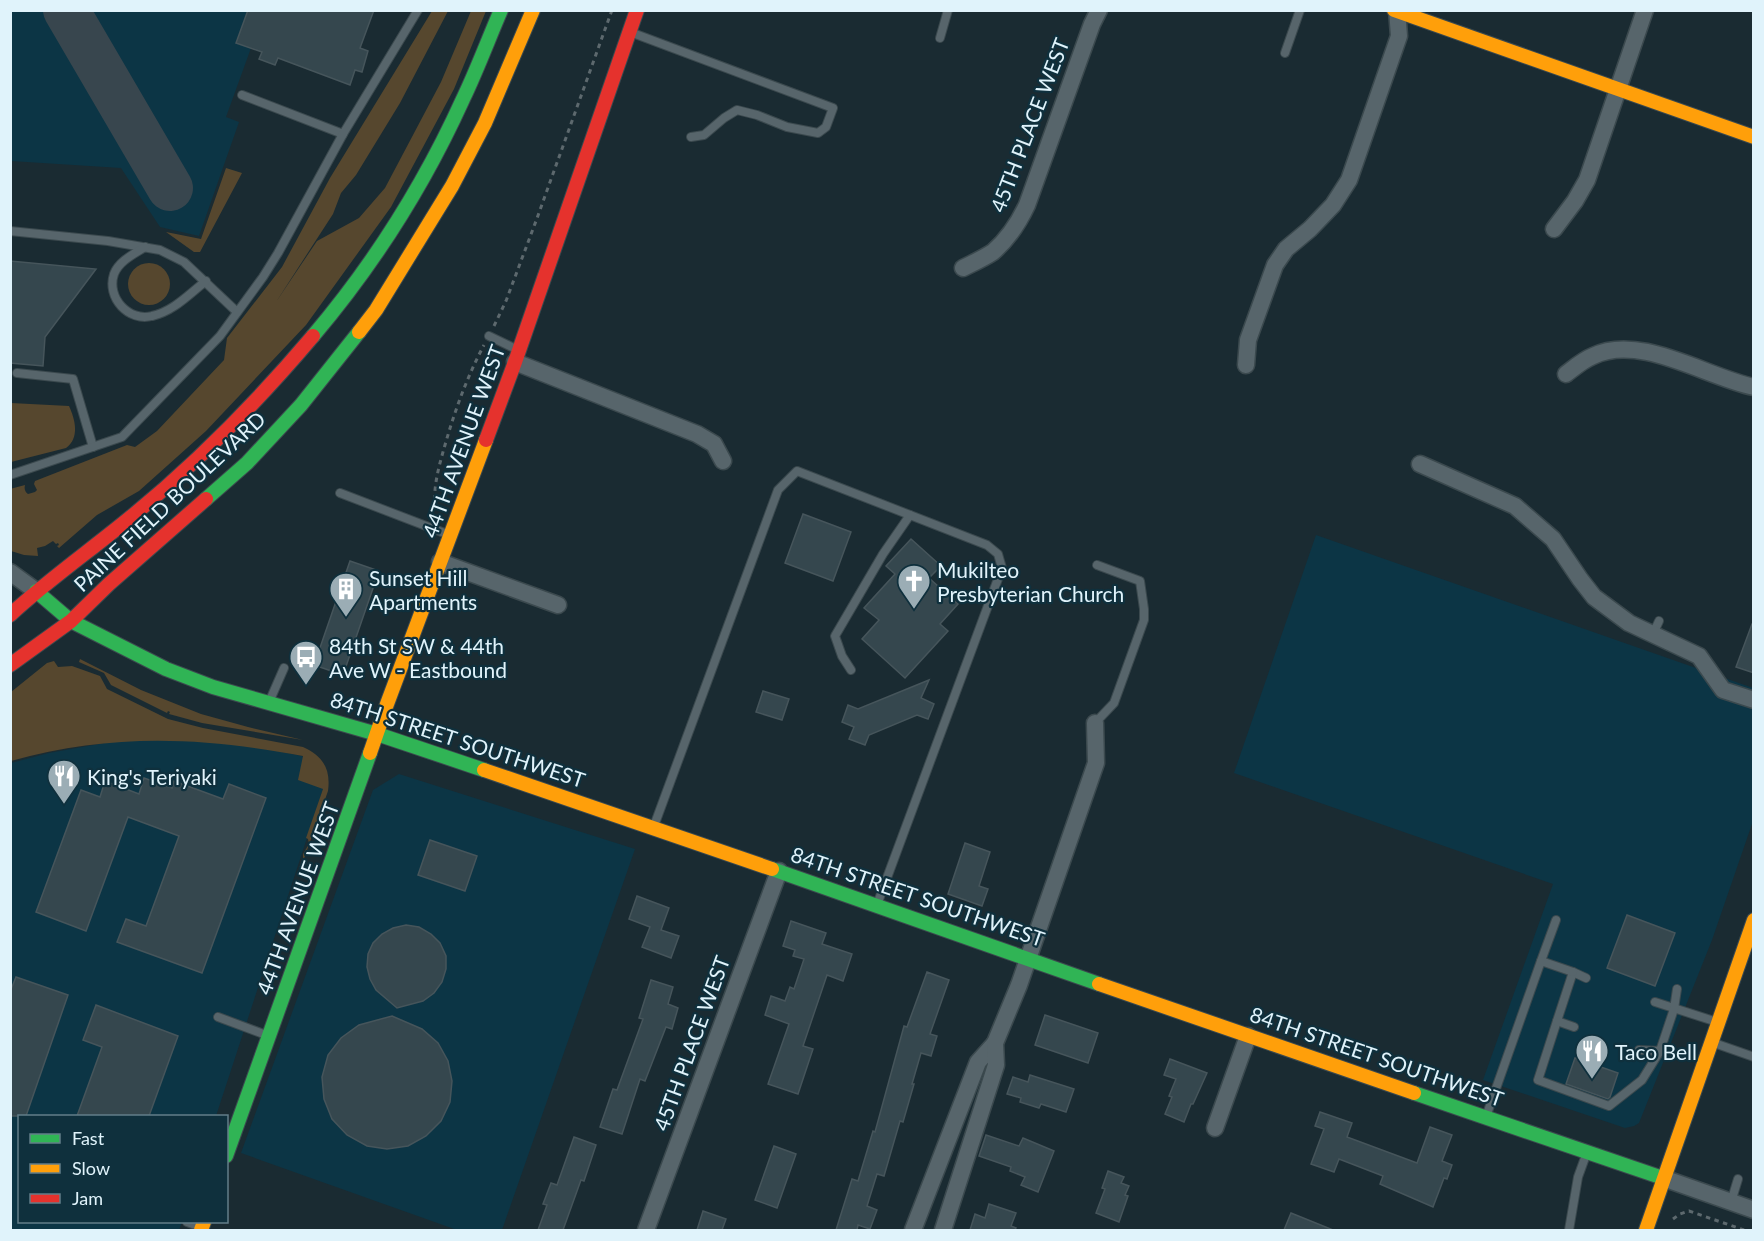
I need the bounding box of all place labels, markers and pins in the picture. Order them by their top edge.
place label: Mukilteo Presbyterian Church [937,557,1124,606]
church icon: Mukilteo Presbyterian Church [896,563,932,610]
place label: Sunset Hill Apartments [369,565,477,614]
building icon: Sunset Hill Apartments [328,571,364,618]
place label: 84th St SW & 44th Ave W - Eastbound [329,633,507,682]
bus stop icon: 84th St SW & 44th Ave W - Eastbound [288,639,324,686]
restaurant icon: King's Teriyaki [46,758,82,805]
place label: King's Teriyaki [87,764,217,789]
restaurant icon: Taco Bell [1574,1033,1610,1080]
place label: Taco Bell [1615,1039,1697,1064]

